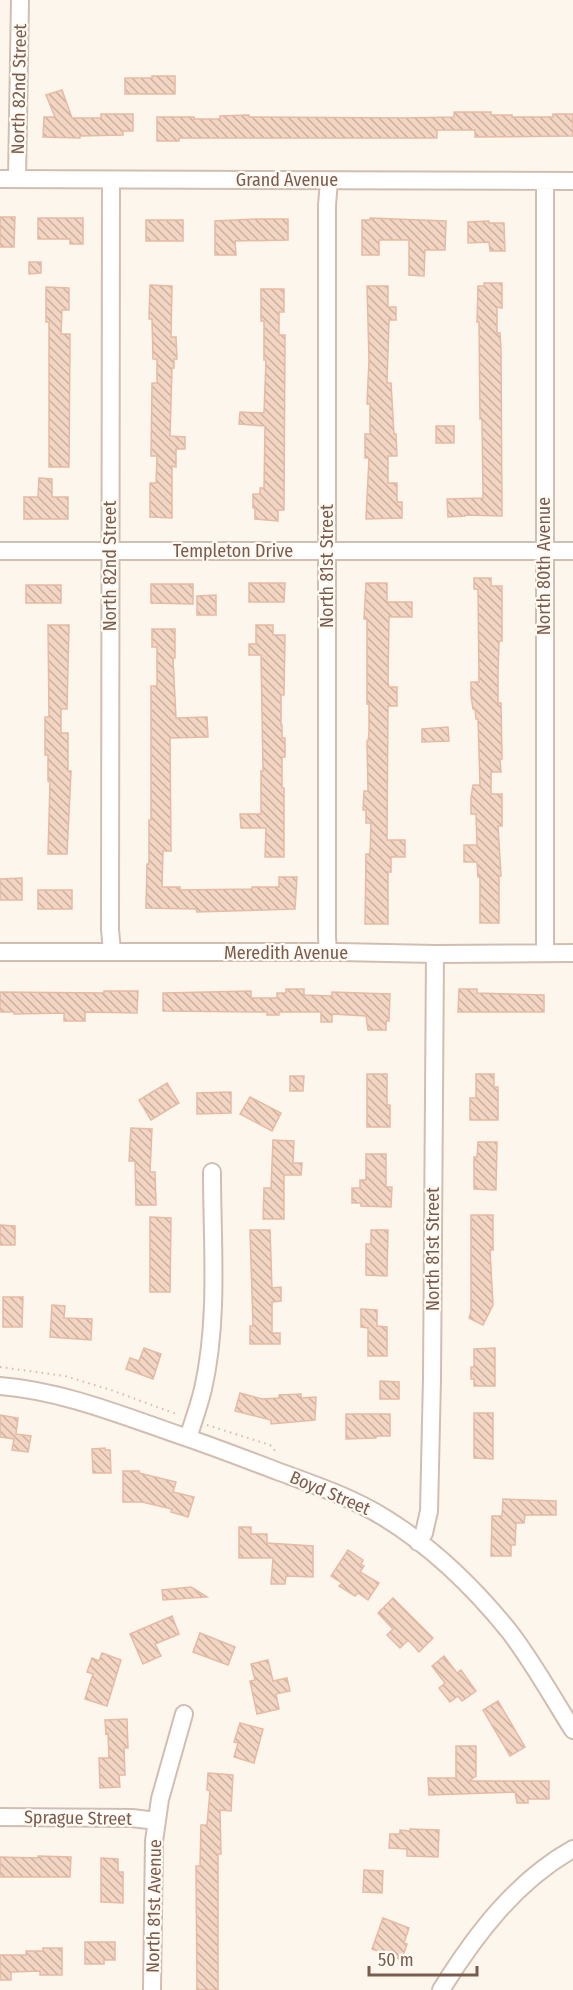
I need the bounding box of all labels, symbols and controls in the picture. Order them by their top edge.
street label: North 82nd Street [7,23,31,155]
street label: Grand Avenue [236,169,338,191]
street label: North 80th Avenue [533,497,555,635]
street label: North 82nd Street [99,501,121,631]
street label: North 81st Street [316,504,338,628]
street label: Templeton Drive [173,540,293,562]
street label: Meredith Avenue [224,942,348,964]
street label: North 81st Street [422,1187,444,1311]
street label: Boyd Street [286,1466,374,1520]
street label: Sprague Street [24,1806,132,1830]
street label: North 81st Avenue [142,1839,166,1973]
scale bar [369,1939,477,1977]
text: 50 m [378,1949,414,1971]

